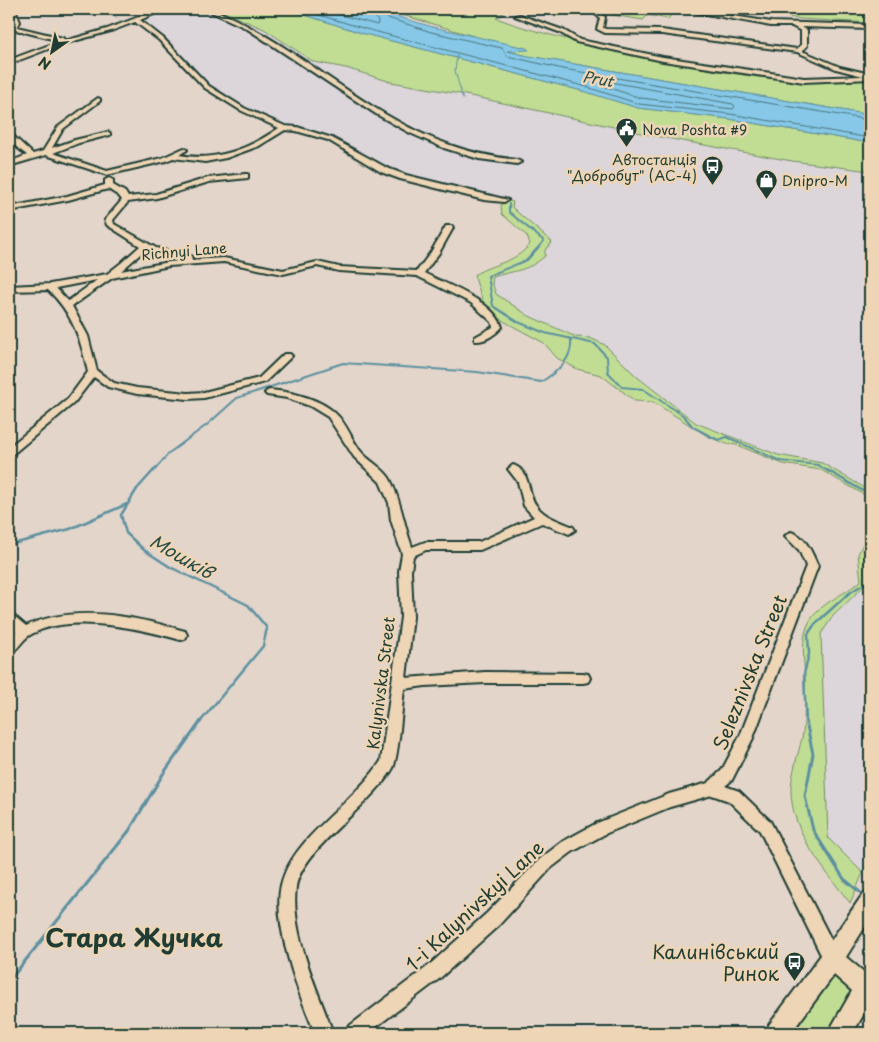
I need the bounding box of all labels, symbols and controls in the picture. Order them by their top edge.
north arrow [28,28,78,78]
text: N [34,51,55,75]
water label: Prut [581,64,617,92]
public building icon: Nova Poshta #9 [614,117,638,148]
place label: Nova Poshta #9 [642,119,747,140]
place label: Автостанція "Добробут" (АС-4) [567,149,697,186]
bus stop icon: Автостанція "Добробут" (АС-4) [701,155,725,186]
shop icon: Dnipro-M [754,168,778,199]
place label: Dnipro-M [782,170,848,191]
street label: Richnyi Lane [140,237,228,265]
water label: Мошків [145,527,221,586]
street label: Seleznivska Street [705,590,793,754]
street label: Kalynivska Street [360,615,400,751]
street label: 1-i Kalynivskyi Lane [398,833,550,977]
district label: Стара Жучка [45,918,223,956]
place label: Калинівський Ринок [652,937,780,987]
bus stop icon: Калинівський Ринок [783,950,807,981]

